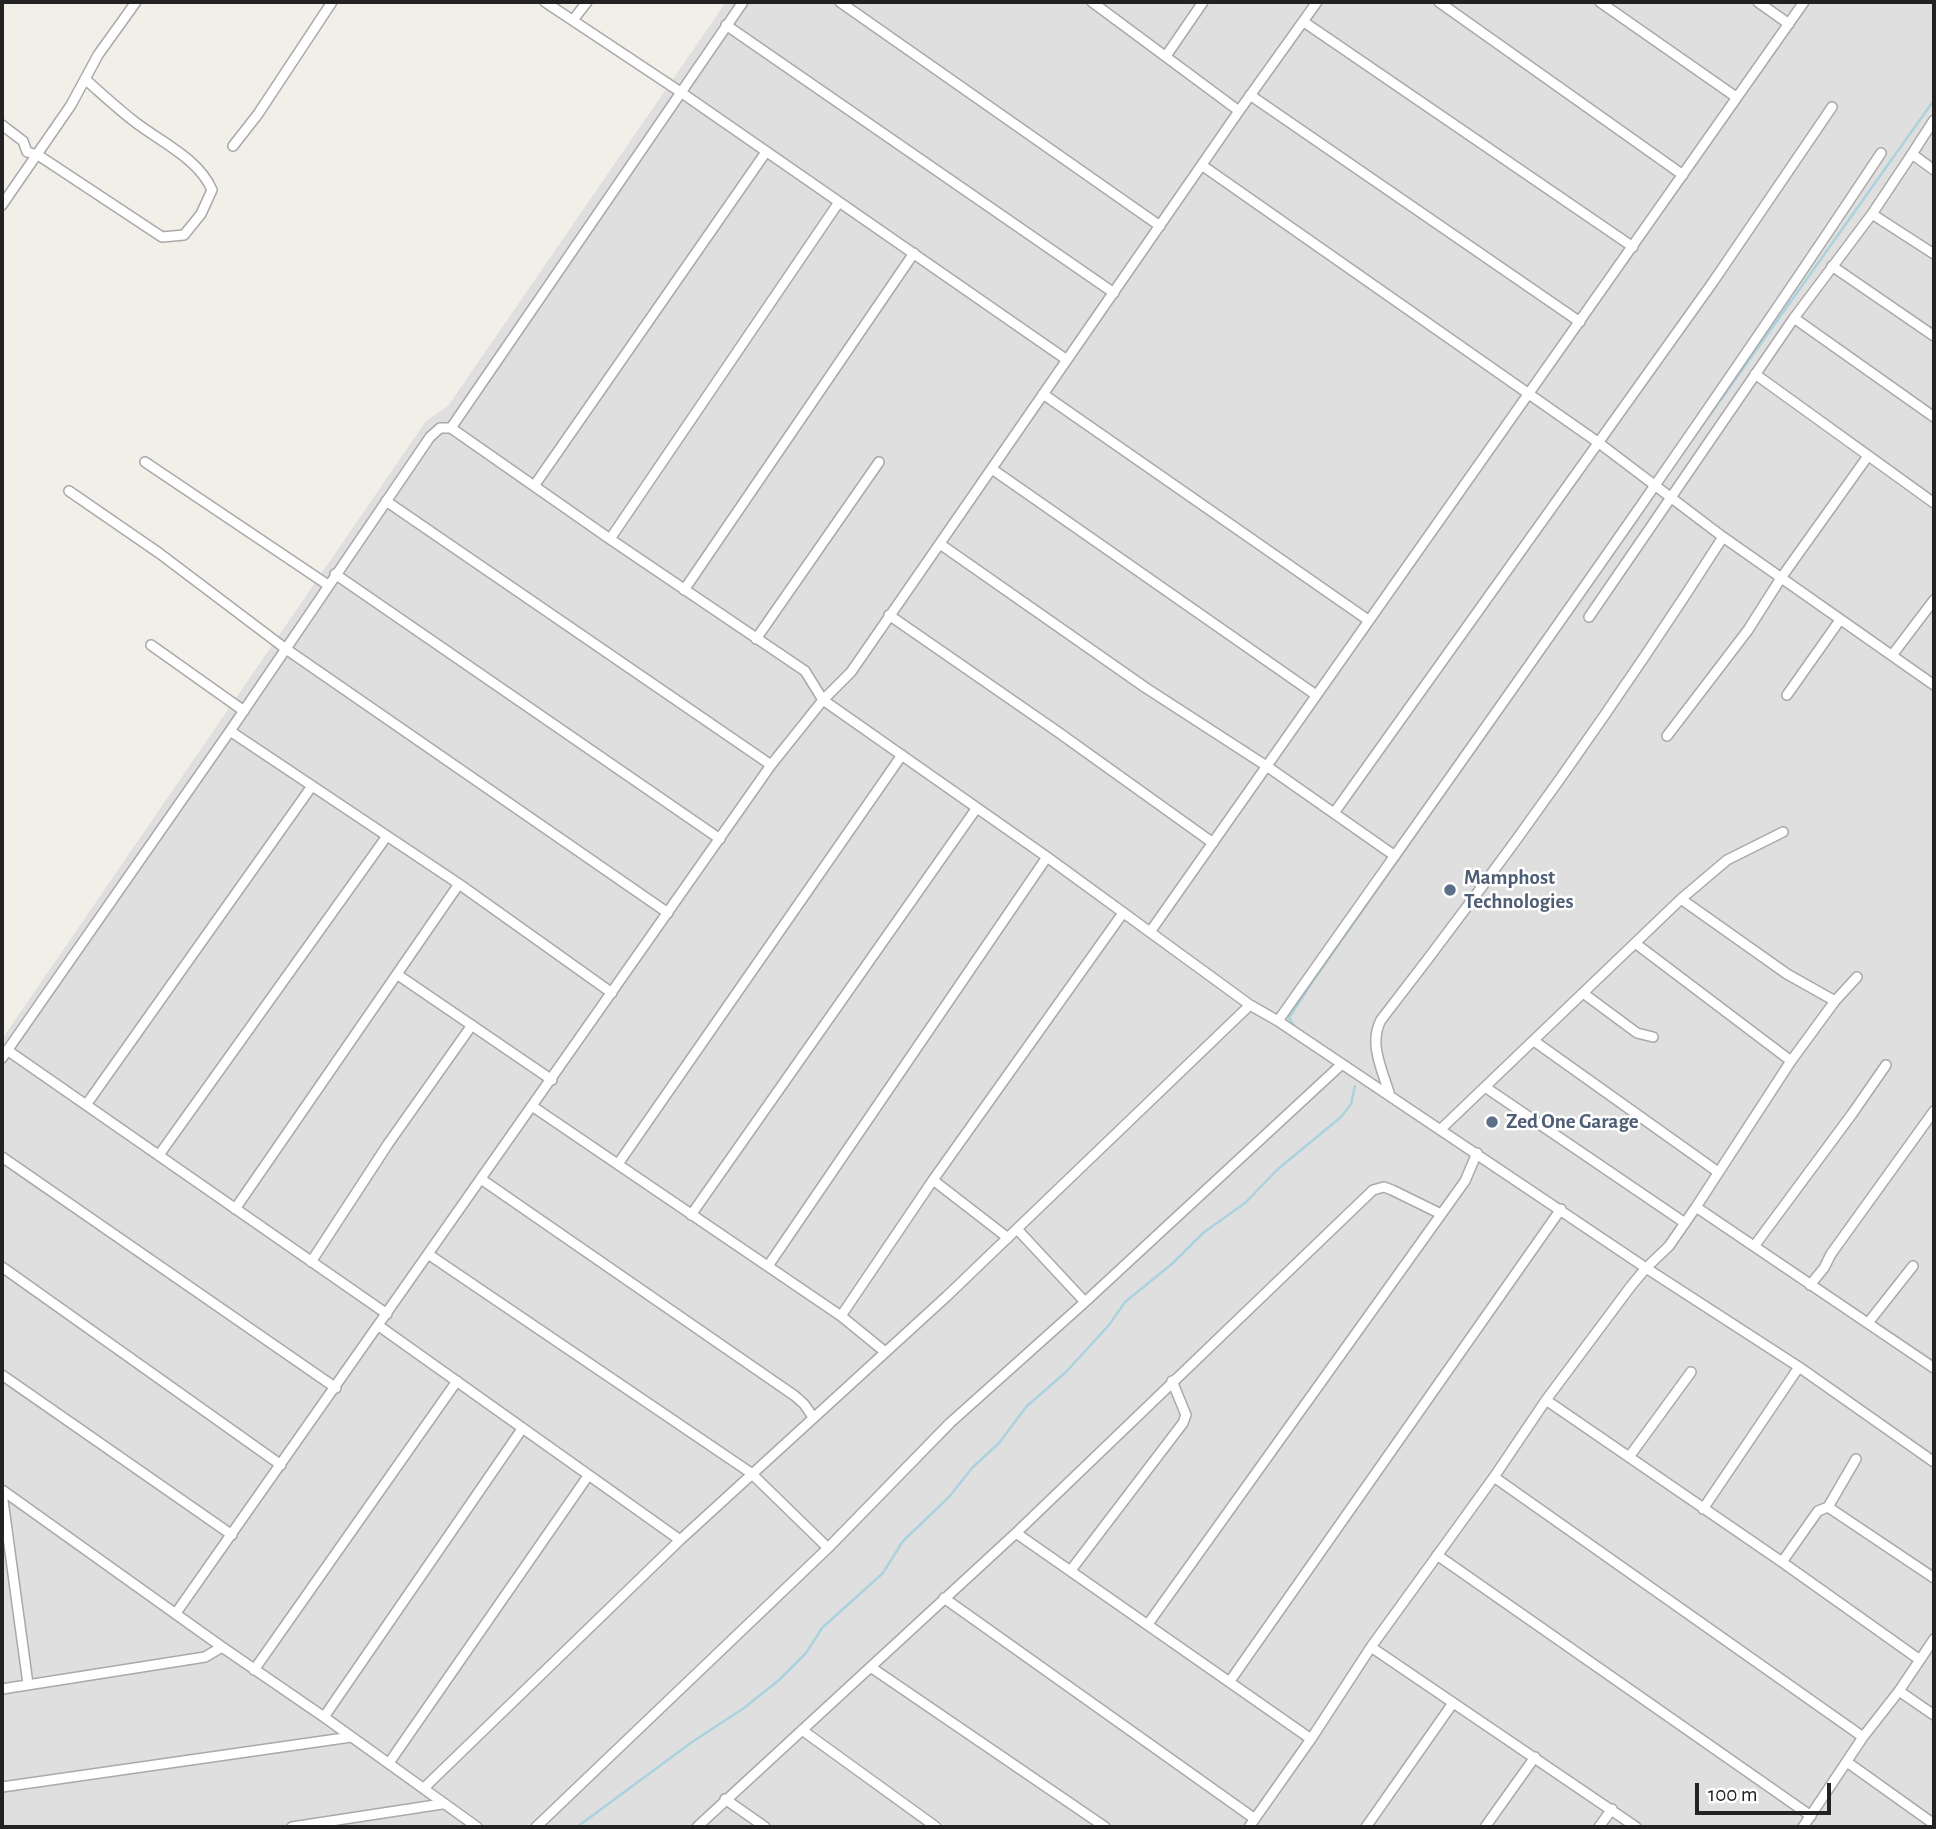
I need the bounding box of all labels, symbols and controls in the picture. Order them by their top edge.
place label: Mamphost Technologies [1464,865,1574,915]
marker: Mamphost Technologies [1442,882,1458,898]
place label: Zed One Garage [1506,1109,1639,1135]
marker: Zed One Garage [1484,1114,1500,1130]
scale bar [1698,1770,1834,1814]
text: 100 m [1708,1784,1758,1805]

